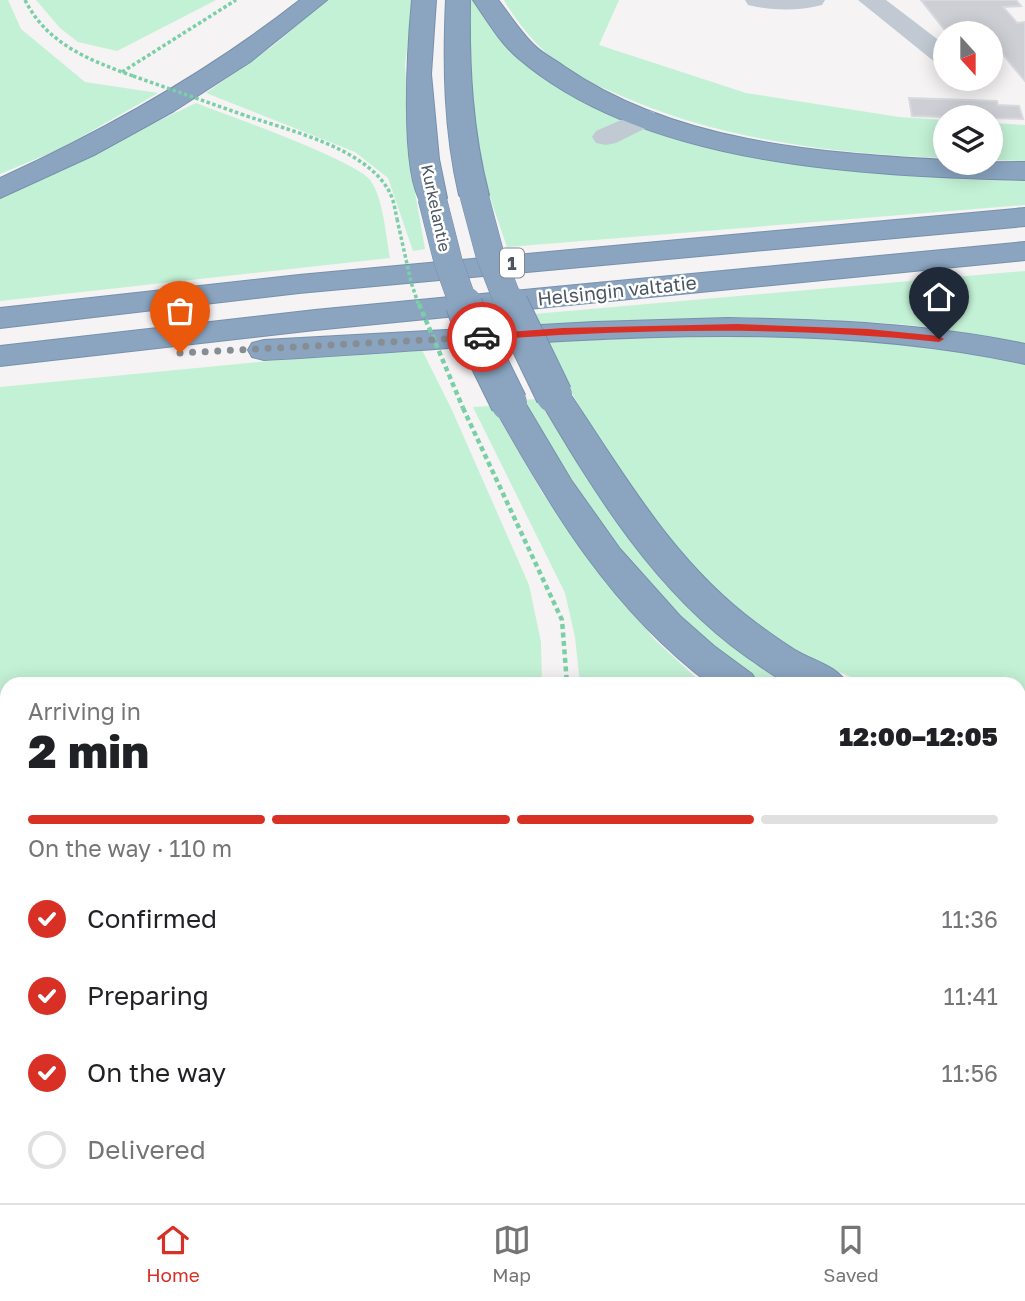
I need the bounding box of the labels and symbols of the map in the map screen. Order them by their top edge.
north arrow [933,21,1003,91]
street label: Kurkelantie [417,163,455,253]
road number: 1 [500,248,524,278]
pin [909,267,969,339]
street label: Helsingin valtatie [536,270,698,310]
pin [150,281,210,353]
courier [447,302,517,372]

